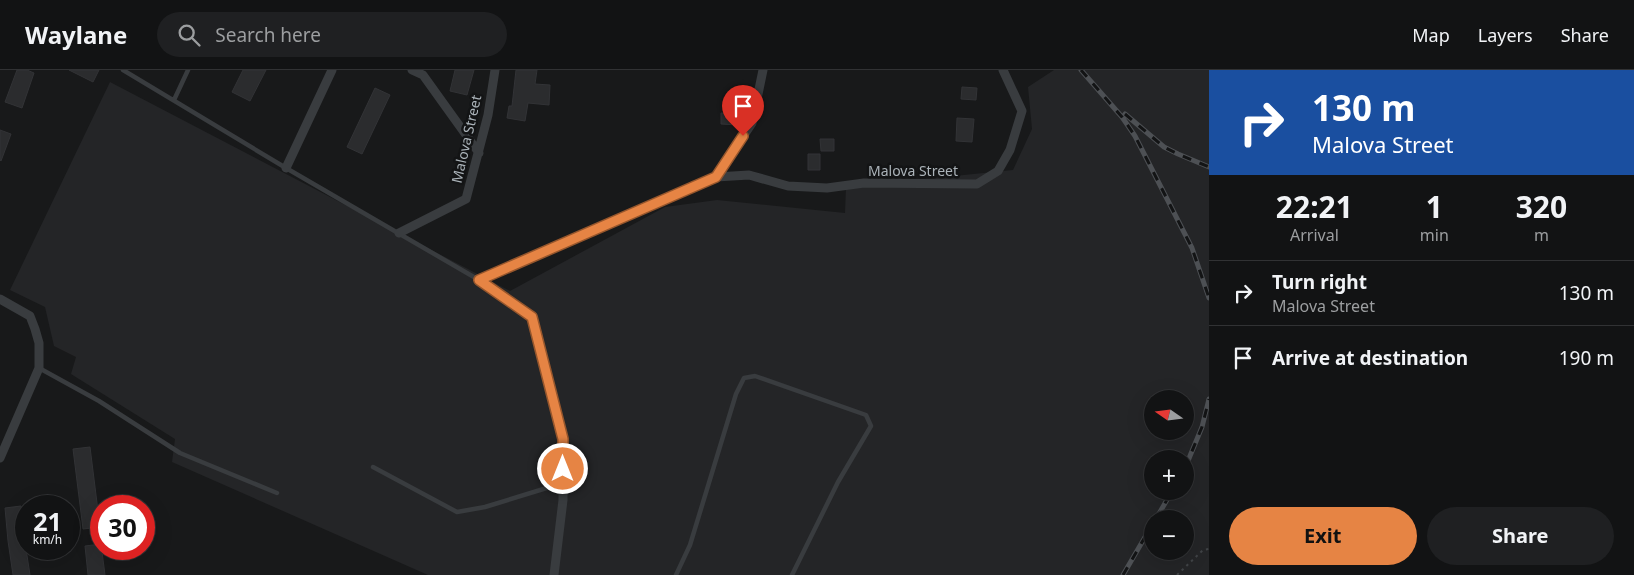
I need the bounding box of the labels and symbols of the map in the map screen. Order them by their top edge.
pin [722,85,764,136]
street label: Malova Street [447,93,485,185]
street label: Malova Street [868,161,958,180]
north arrow [1144,390,1194,440]
position arrow [536,442,588,494]
speed limit sign: 30 [90,495,155,560]

